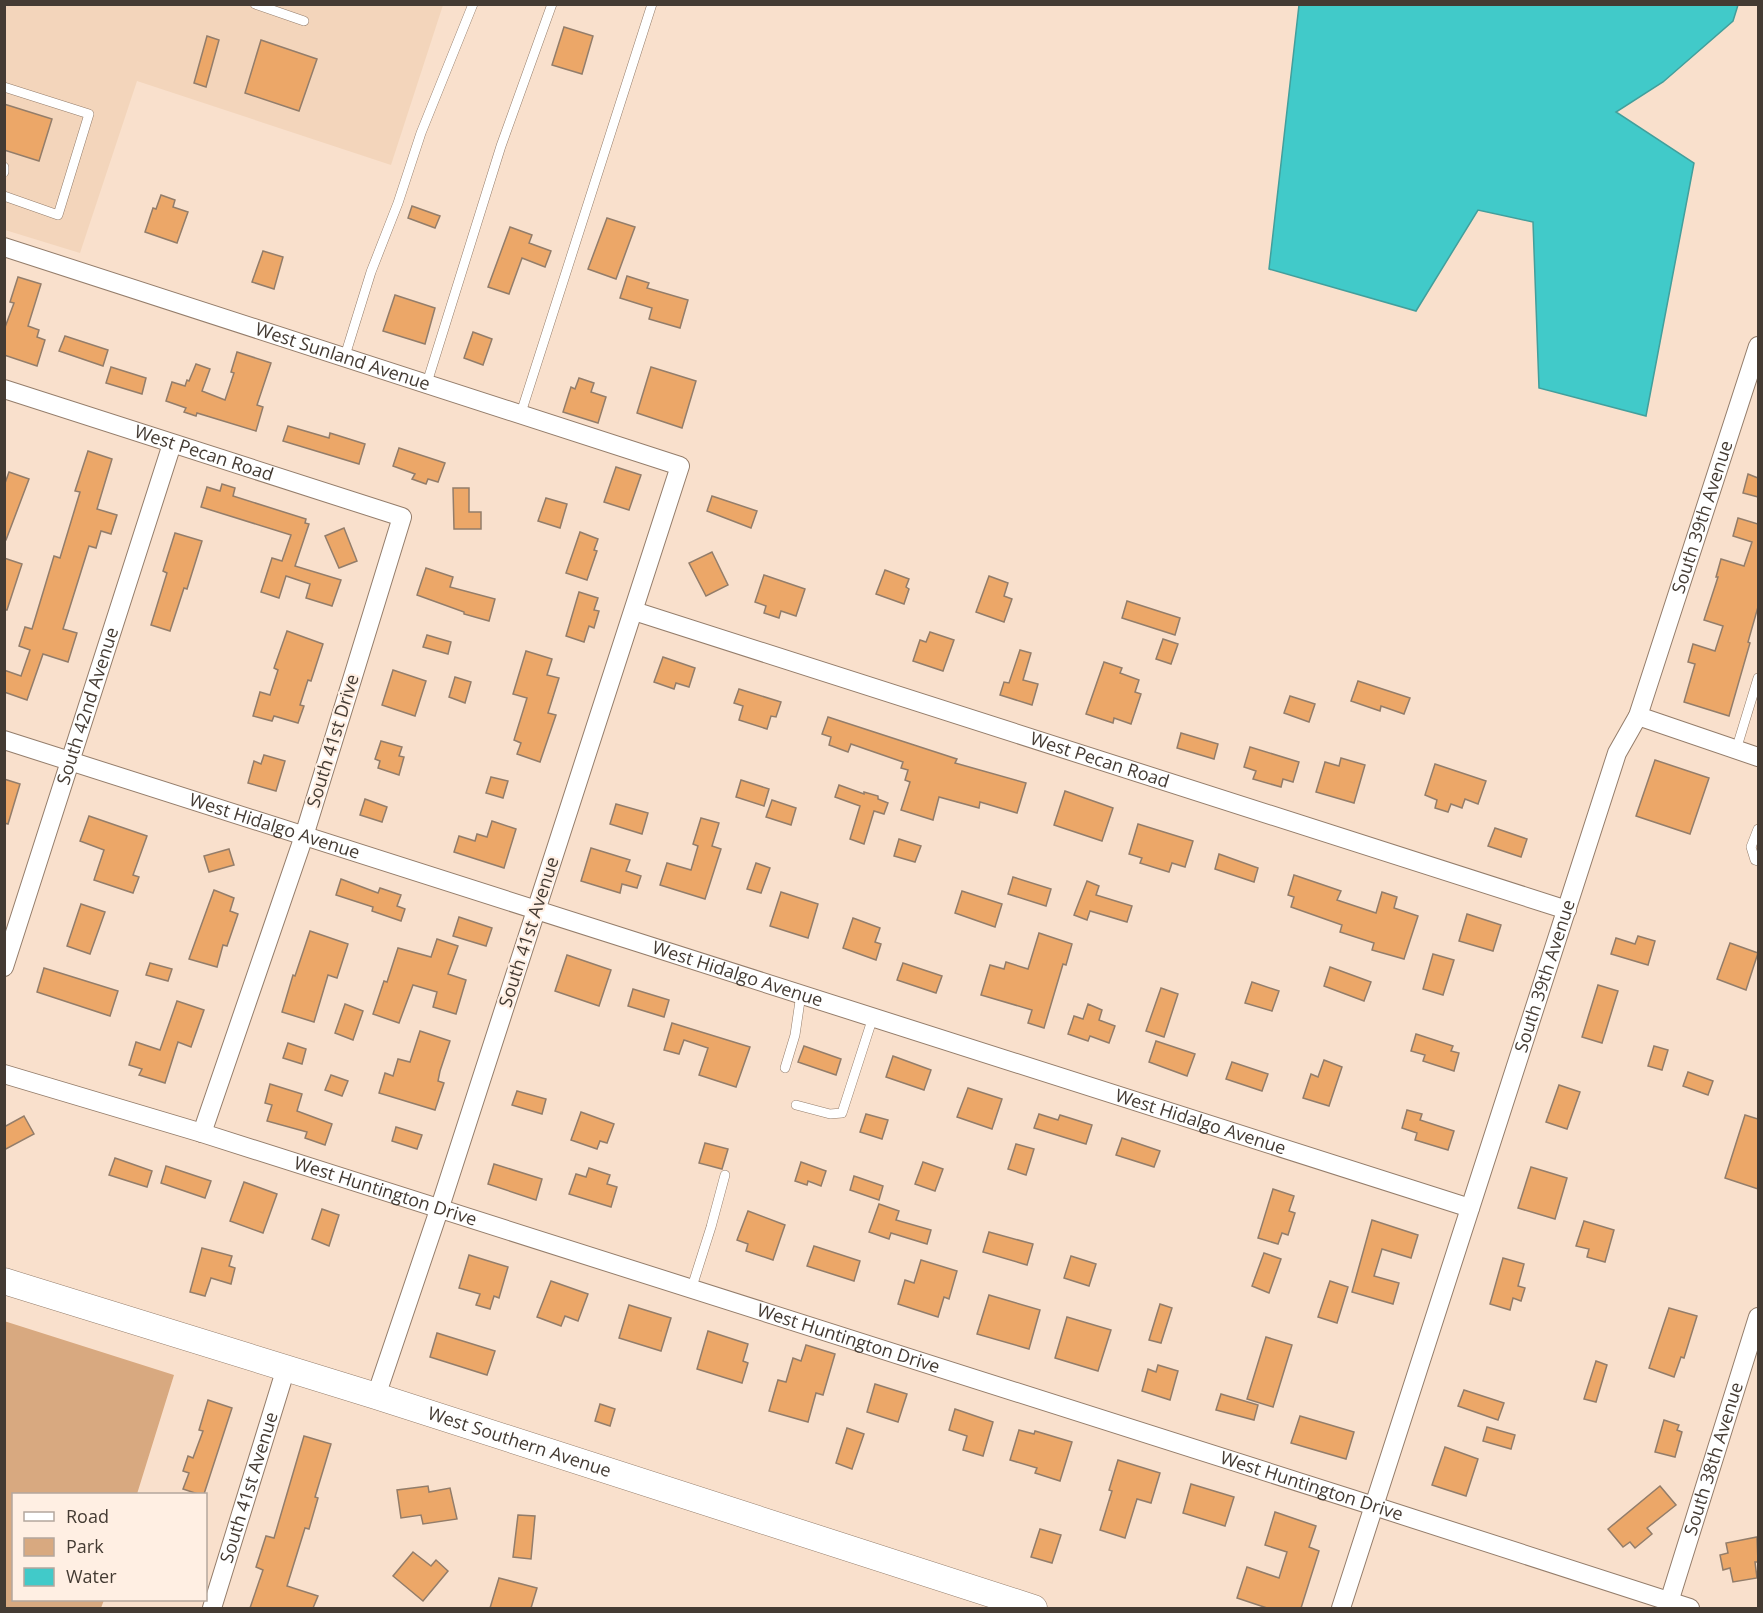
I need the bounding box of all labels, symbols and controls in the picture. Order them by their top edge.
street label: West Sunland Avenue [253,316,433,395]
street label: West Pecan Road [132,419,277,486]
street label: South 39th Avenue [1666,437,1738,596]
street label: South 42nd Avenue [50,624,123,788]
street label: South 41st Drive [300,671,364,810]
street label: West Pecan Road [1027,726,1173,793]
street label: West Hidalgo Avenue [187,787,363,864]
street label: South 41st Avenue [492,853,564,1010]
street label: South 39th Avenue [1508,896,1580,1055]
street label: West Hidalgo Avenue [649,935,826,1012]
street label: West Hidalgo Avenue [1112,1083,1289,1159]
street label: West Huntington Drive [291,1150,480,1231]
street label: West Huntington Drive [754,1297,943,1378]
street label: South 38th Avenue [1678,1379,1748,1538]
street label: West Southern Avenue [425,1400,615,1482]
street label: South 41st Avenue [214,1409,283,1566]
street label: West Huntington Drive [1217,1445,1406,1526]
legend [12,1493,207,1601]
text: Road [66,1504,109,1528]
text: Park [66,1534,104,1558]
text: Water [66,1564,117,1588]

